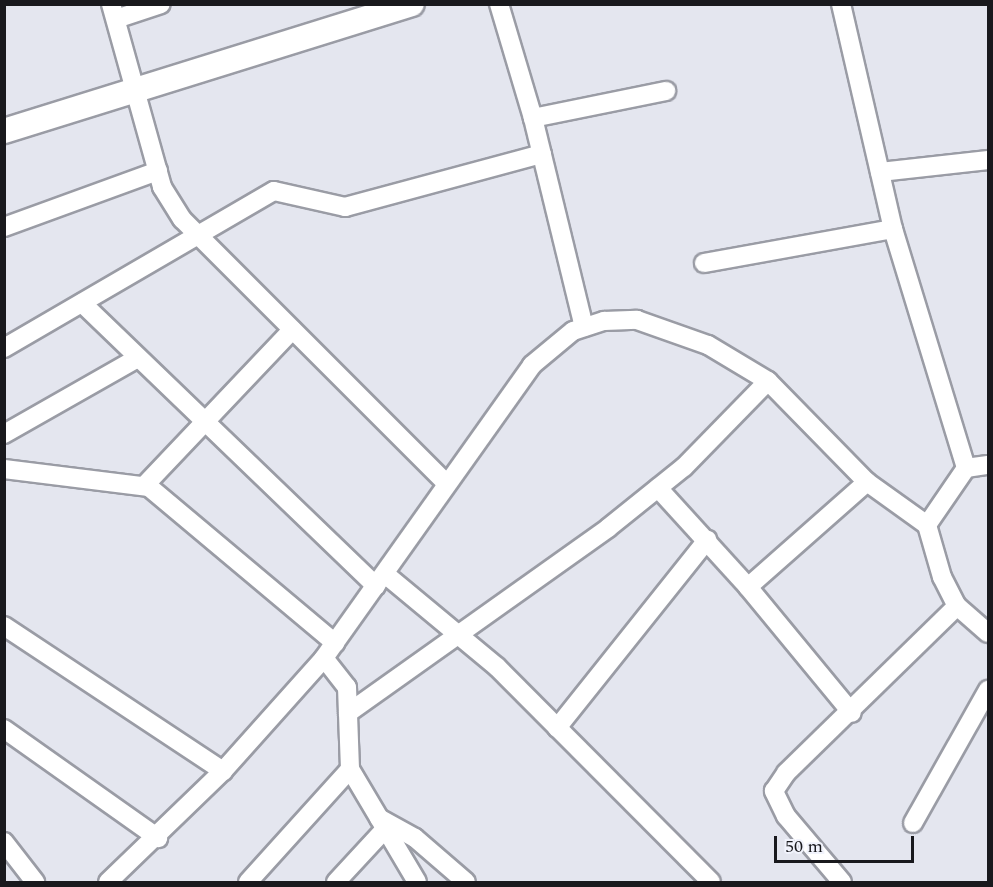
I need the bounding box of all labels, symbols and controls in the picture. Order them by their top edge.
scale bar [777,824,916,862]
text: 50 m [785,833,823,860]

